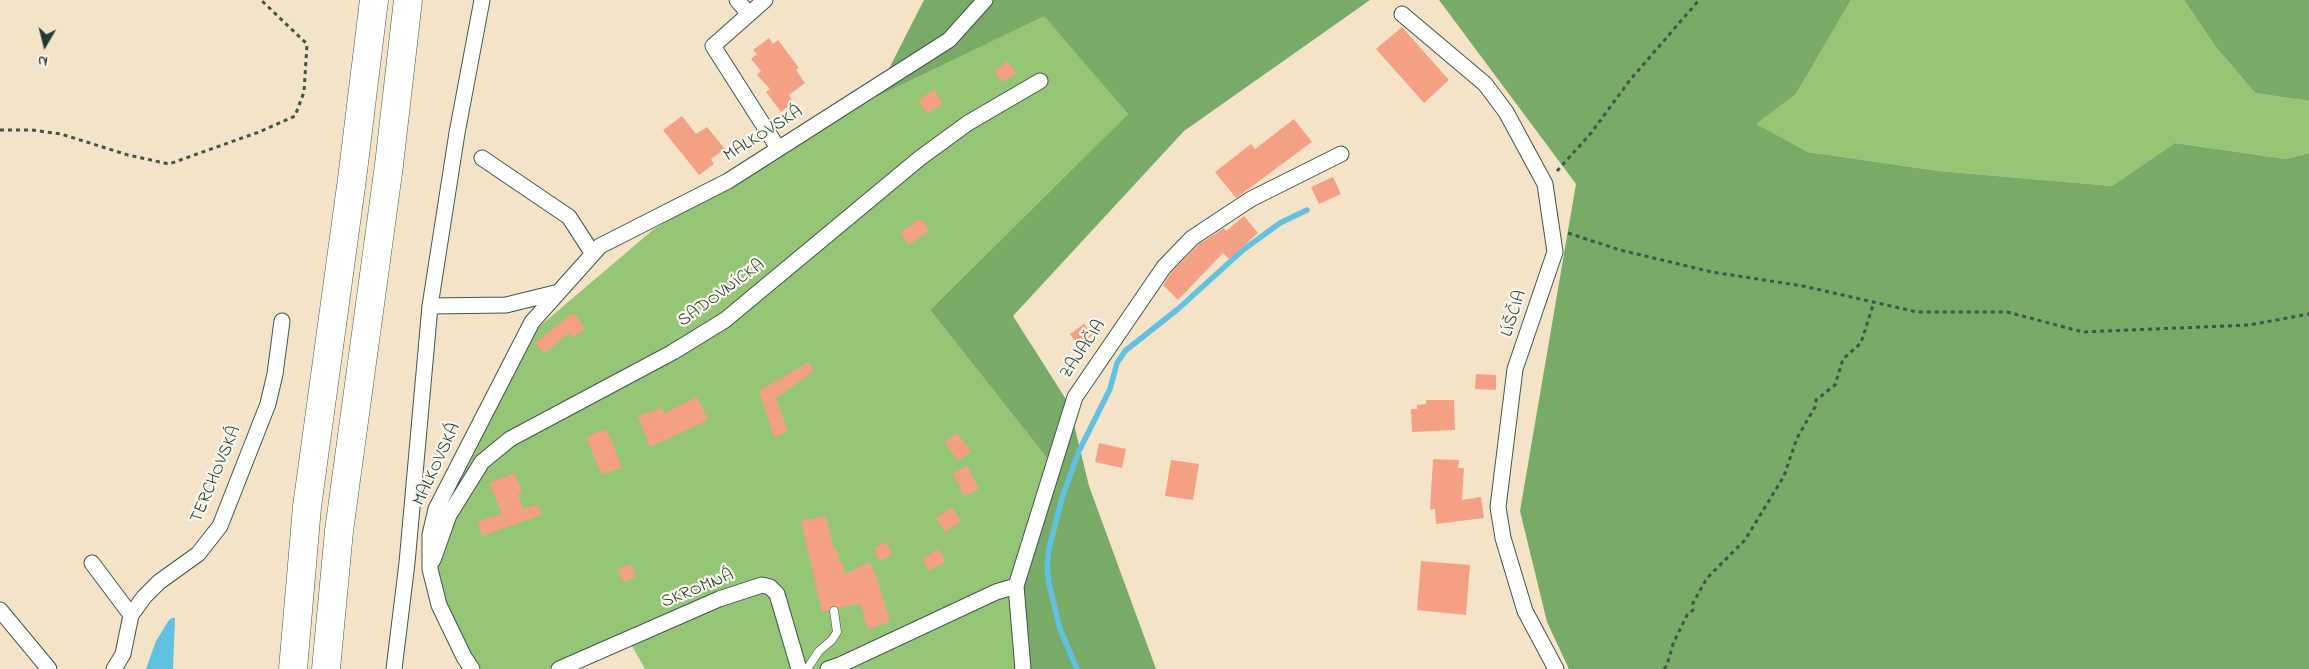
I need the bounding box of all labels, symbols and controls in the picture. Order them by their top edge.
north arrow [20,20,70,70]
text: N [37,49,49,71]
street label: MALKOVSKÁ [721,102,807,168]
street label: SADOVNÍCKA [674,255,770,333]
street label: LÍŠČIA [1497,288,1533,340]
street label: ZAJAČIA [1056,316,1112,384]
street label: MALKOVSKÁ [409,420,467,510]
street label: TERCHOVSKÁ [187,423,247,527]
street label: SKROMNÁ [659,566,737,614]

